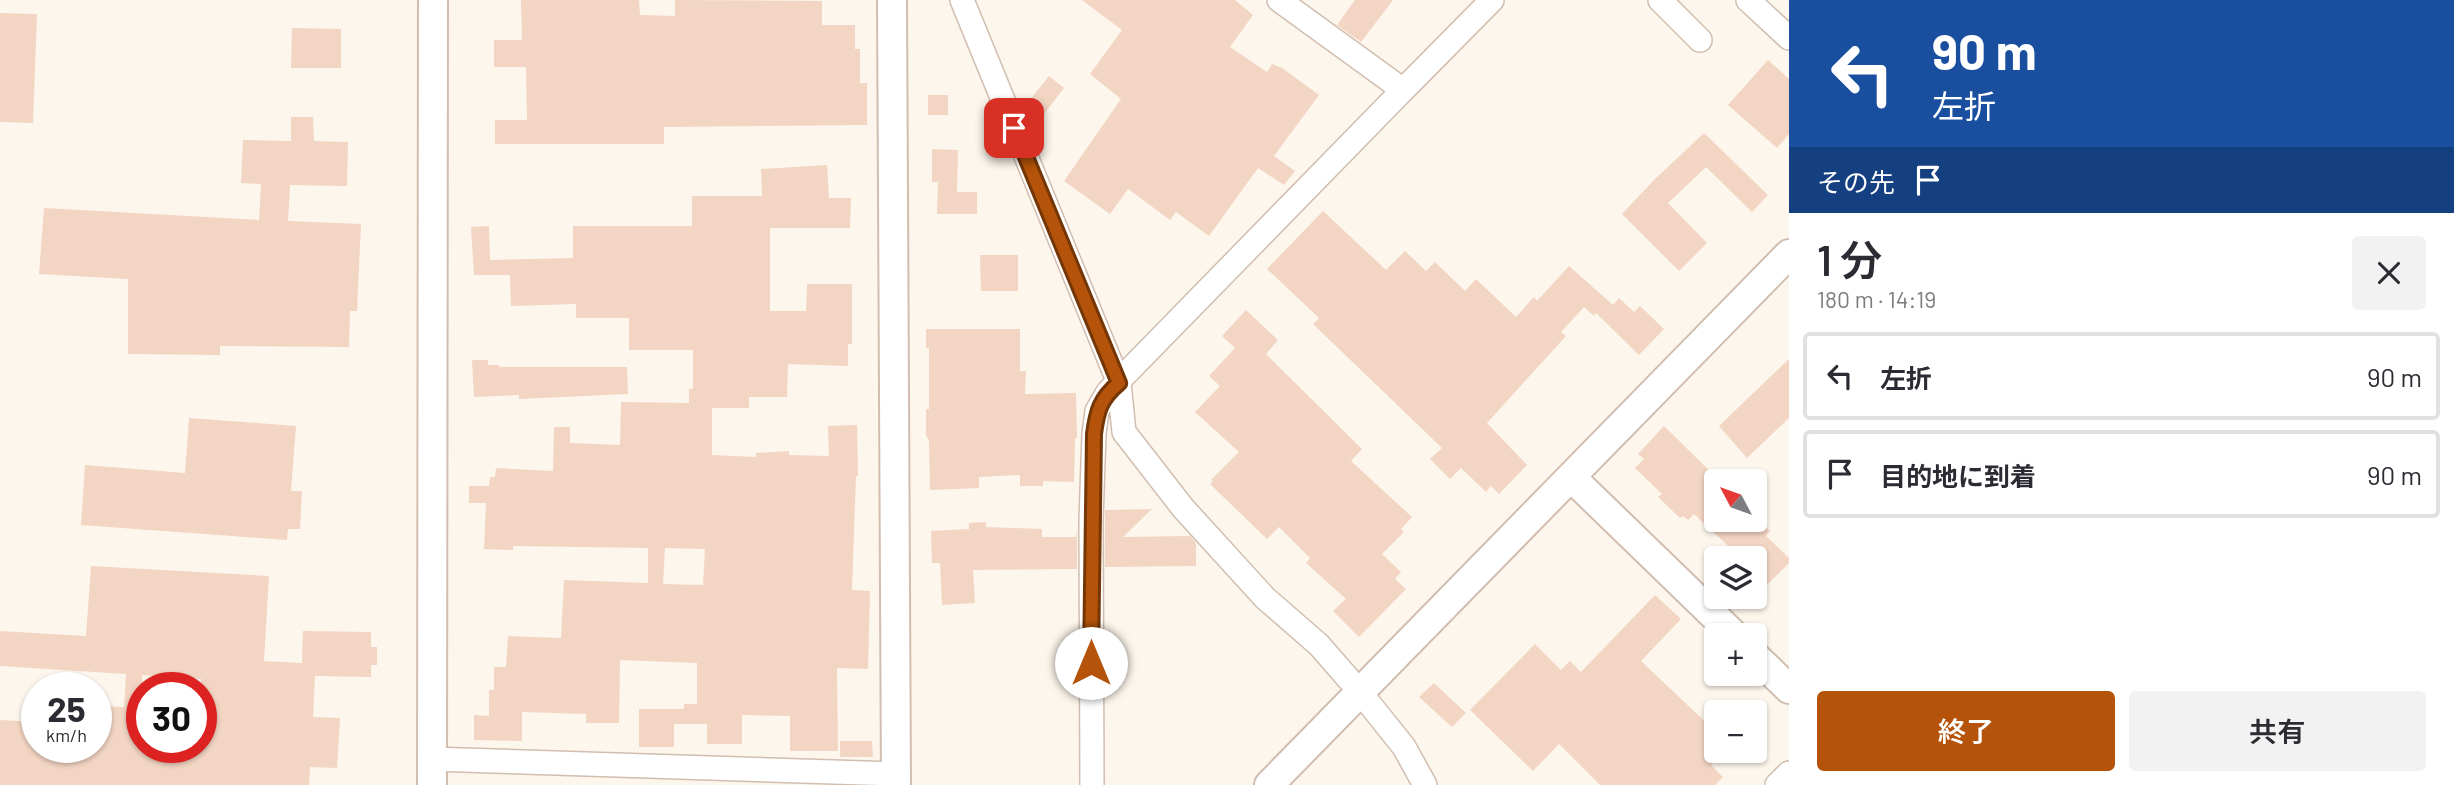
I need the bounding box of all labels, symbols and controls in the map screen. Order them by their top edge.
text: 90 m [1932,21,2037,80]
icon: left [1817,28,1908,119]
text: 左折 [1932,86,1996,124]
pin [984,98,1044,158]
icon: arrive [995,109,1033,147]
icon: arrive [1909,161,1947,199]
text: その先 [1817,166,1895,197]
text: 1 分 [1817,234,1882,284]
button: close [2352,236,2426,310]
text: 180 m · 14:19 [1817,285,1936,313]
icon: left [1821,357,1859,395]
text: 90 m [2367,361,2422,392]
text: 左折 [1880,362,1932,393]
icon: arrive [1821,455,1859,493]
text: 90 m [2367,459,2422,490]
text: 目的地に到着 [1880,460,2036,491]
north arrow [1704,469,1768,532]
map controls [1704,469,1767,763]
button: layers [1704,546,1767,609]
button: + [1704,623,1767,686]
position arrow [1054,626,1128,700]
speed limit sign: 30 [126,672,217,763]
text: 25 [47,687,86,729]
button: 終了 [1817,691,2115,771]
button: 共有 [2129,691,2426,771]
button: − [1704,700,1767,763]
text: km/h [46,724,87,746]

